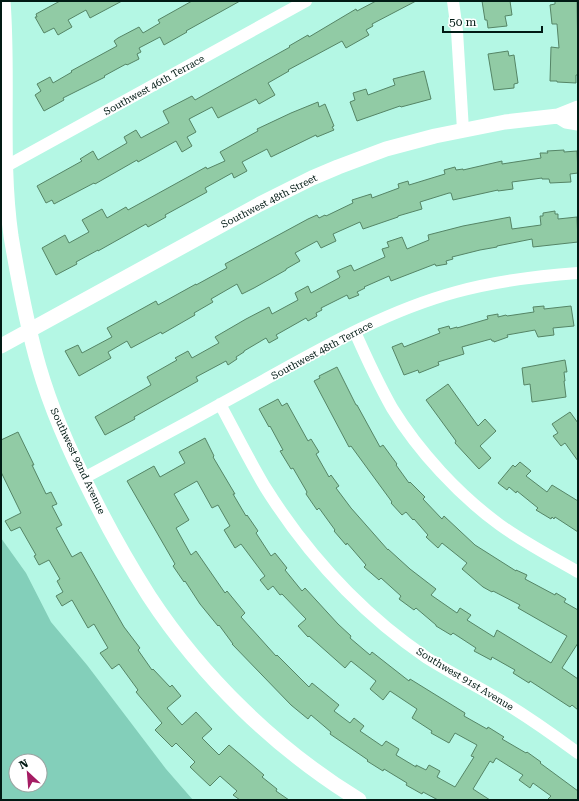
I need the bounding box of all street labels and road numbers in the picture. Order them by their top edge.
street label: Southwest 46th Terrace [102,52,207,117]
street label: Southwest 48th Street [219,172,319,230]
street label: Southwest 48th Terrace [269,318,375,381]
street label: Southwest 92nd Avenue [49,406,108,516]
street label: Southwest 91st Avenue [414,646,516,713]

